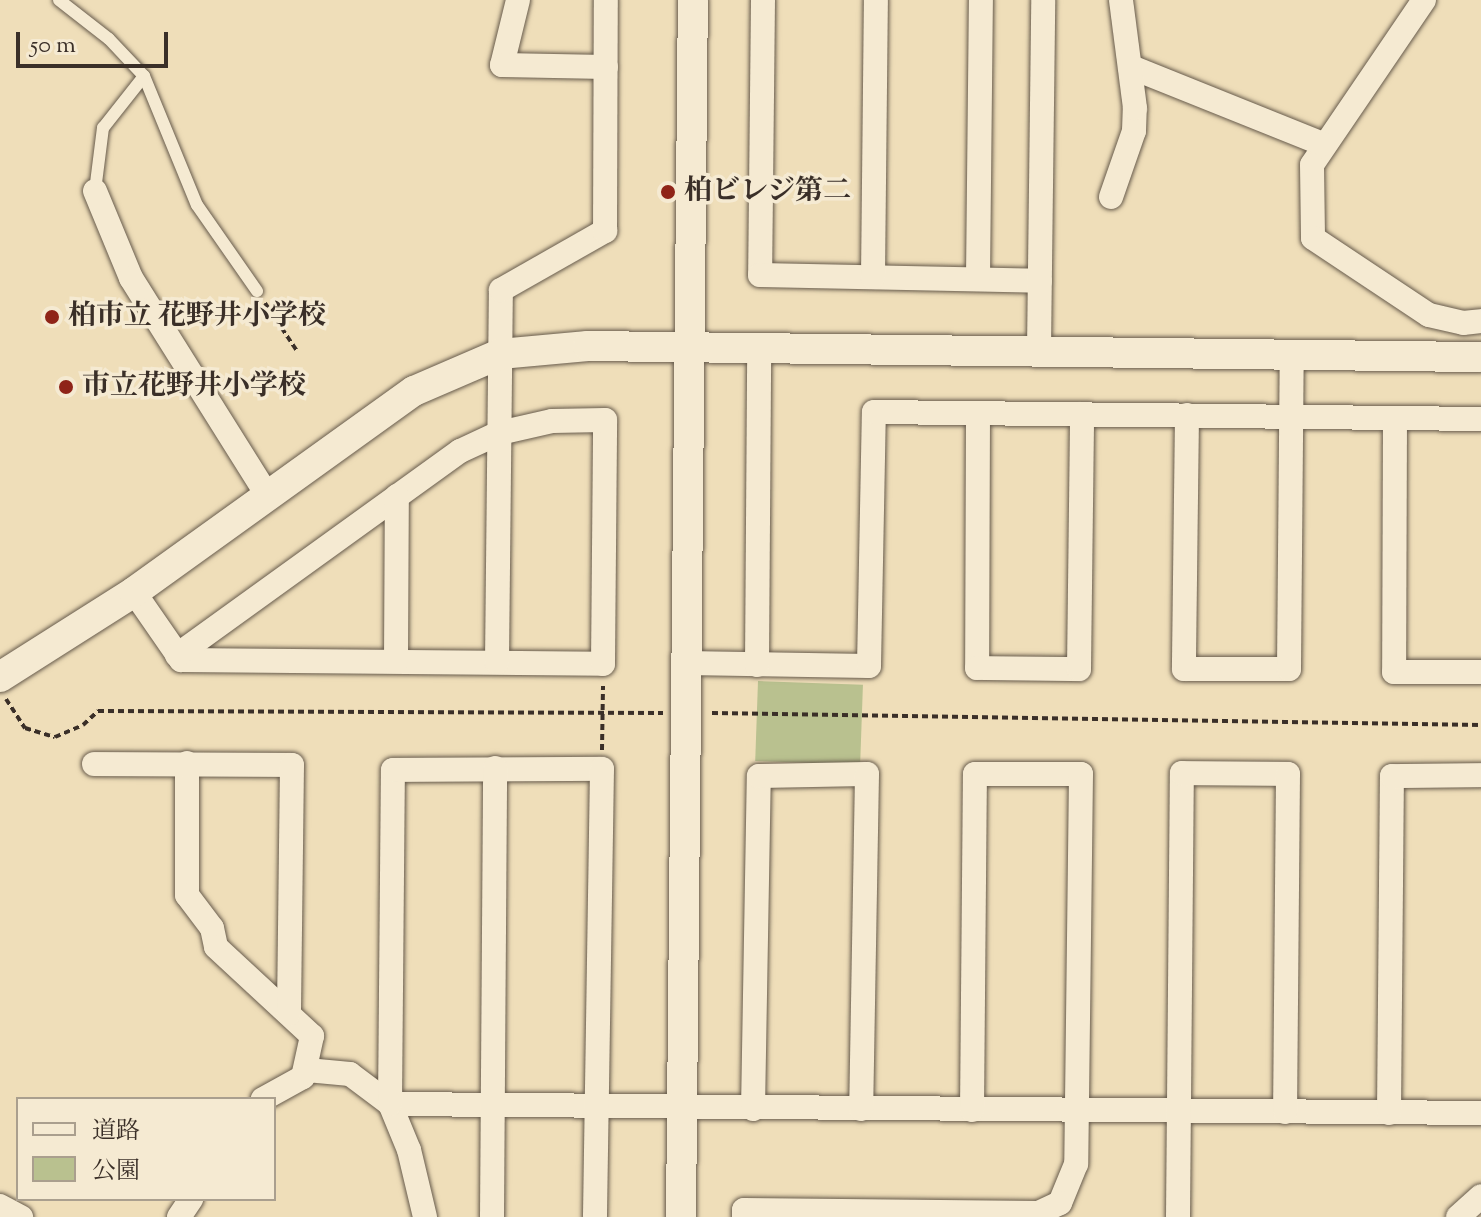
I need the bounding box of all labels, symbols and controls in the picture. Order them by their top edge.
scale bar [20,16,172,66]
text: 50 m [30,29,76,63]
place label: 柏ビレジ第二 [684,175,852,209]
marker: 柏ビレジ第二 [659,183,677,201]
place label: 柏市立 花野井小学校 [68,300,326,334]
marker: 柏市立 花野井小学校 [43,308,61,326]
place label: 市立花野井小学校 [82,370,306,404]
marker: 市立花野井小学校 [57,378,75,396]
legend [16,1097,276,1201]
text: 道路 [92,1115,140,1149]
text: 公園 [92,1155,140,1189]

